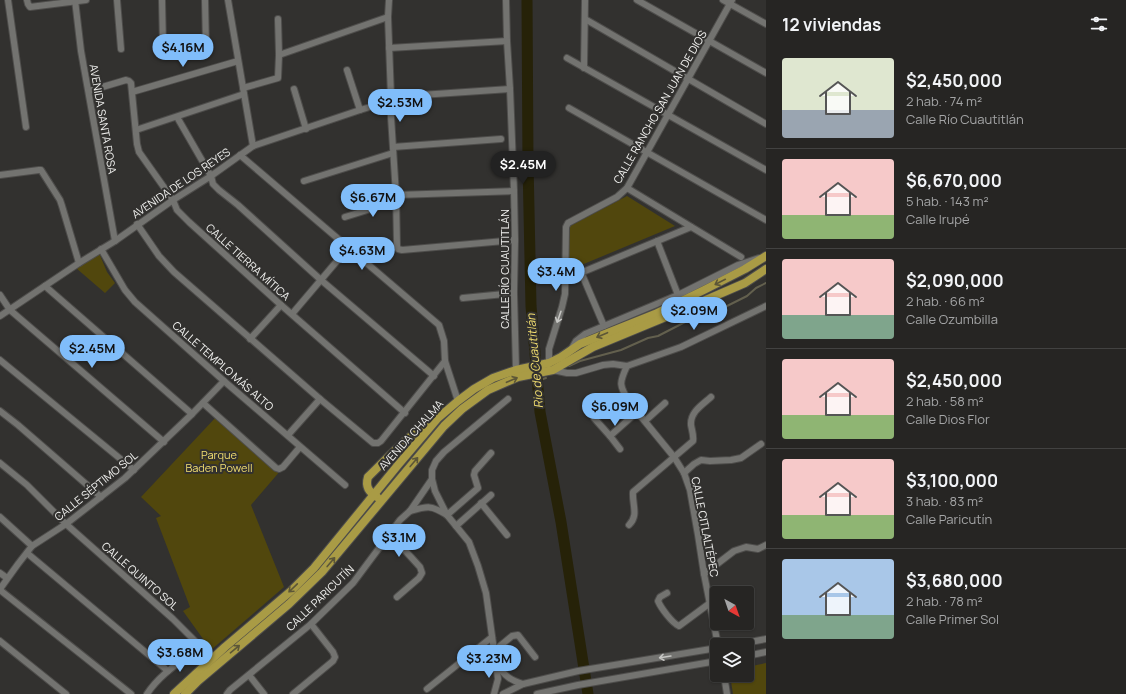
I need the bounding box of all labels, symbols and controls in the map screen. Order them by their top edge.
text: 12 viviendas [782,13,881,36]
icon: filters [1088,13,1110,35]
street label: CALLE RANCHO SAN JUAN DE DIOS [609,27,710,186]
pin: $4.16M [150,34,216,68]
text: $4.16M [161,38,205,56]
street label: AVENIDA SANTA ROSA [86,63,121,175]
text: $2,450,000 [906,69,1002,92]
icon: home [814,74,862,122]
pin: $2.53M [367,89,433,123]
text: 2 hab. · 74 m² [906,92,982,110]
text: $2.53M [377,93,423,111]
text: Calle Río Cuautitlán [906,110,1024,128]
street label: AVENIDA DE LOS REYES [129,144,233,221]
pin: $2.45M [490,151,556,185]
text: $2.45M [500,155,546,173]
text: $6,670,000 [906,169,1002,192]
icon: home [814,175,862,223]
pin: $6.67M [340,184,406,218]
text: $6.67M [350,188,396,206]
text: 5 hab. · 143 m² [906,192,989,210]
street label: CALLE RÍO CUAUTITLÁN [497,209,512,329]
text: Calle Irupé [906,210,970,228]
street label: CALLE TIERRA MÍTICA [203,220,294,303]
pin: $4.63M [329,237,395,271]
text: $4.63M [339,241,385,259]
pin: $3.4M [528,258,584,292]
text: $3.4M [537,262,575,280]
text: $2,090,000 [906,269,1004,292]
icon: home [814,275,862,323]
one-way arrow [714,279,726,286]
text: 2 hab. · 66 m² [906,292,985,310]
pin: $2.09M [661,297,727,331]
text: $2.09M [670,301,718,319]
one-way arrow [555,310,562,323]
text: Calle Ozumbilla [906,310,998,328]
water label: Rio de Cuautitlán [522,312,547,409]
street label: CALLE TEMPLO MÁS ALTO [170,317,277,414]
one-way arrow [596,332,608,340]
pin: $2.45M [59,335,125,369]
text: $2.45M [69,339,115,357]
text: $2,450,000 [906,369,1002,392]
one-way arrow [506,375,518,383]
icon: home [814,375,862,423]
text: 2 hab. · 58 m² [906,392,984,410]
pin: $6.09M [582,393,648,427]
street label: AVENIDA CHALMA [375,396,446,473]
text: $6.09M [591,397,639,415]
text: Calle Dios Flor [906,410,990,428]
street label: CALLE SÉPTIMO SOL [51,447,141,524]
park label: Parque Baden Powell [185,447,253,475]
one-way arrow [409,456,418,467]
text: $3,100,000 [906,469,998,492]
icon: home [814,475,862,523]
street label: CALLE CITLALTÉPEC [688,476,723,578]
text: 3 hab. · 83 m² [906,492,983,510]
text: Calle Paricutín [906,510,992,528]
pin: $3.1M [371,524,427,558]
text: $3.1M [382,528,416,546]
street label: CALLE QUINTO SOL [99,538,182,613]
one-way arrow [326,556,335,567]
street label: CALLE PARICUTÍN [282,561,357,634]
text: $3,680,000 [906,569,1003,592]
icon: home [814,575,862,623]
one-way arrow [289,583,299,592]
north arrow [710,586,754,630]
map controls [710,586,754,682]
text: 2 hab. · 78 m² [906,592,983,610]
text: Calle Primer Sol [906,610,999,628]
button: layers [710,638,754,682]
pin: $3.68M [147,639,213,673]
text: $3.68M [157,643,203,661]
one-way arrow [230,645,241,654]
pin: $3.23M [456,645,522,679]
text: $3.23M [466,649,512,667]
one-way arrow [659,654,672,662]

